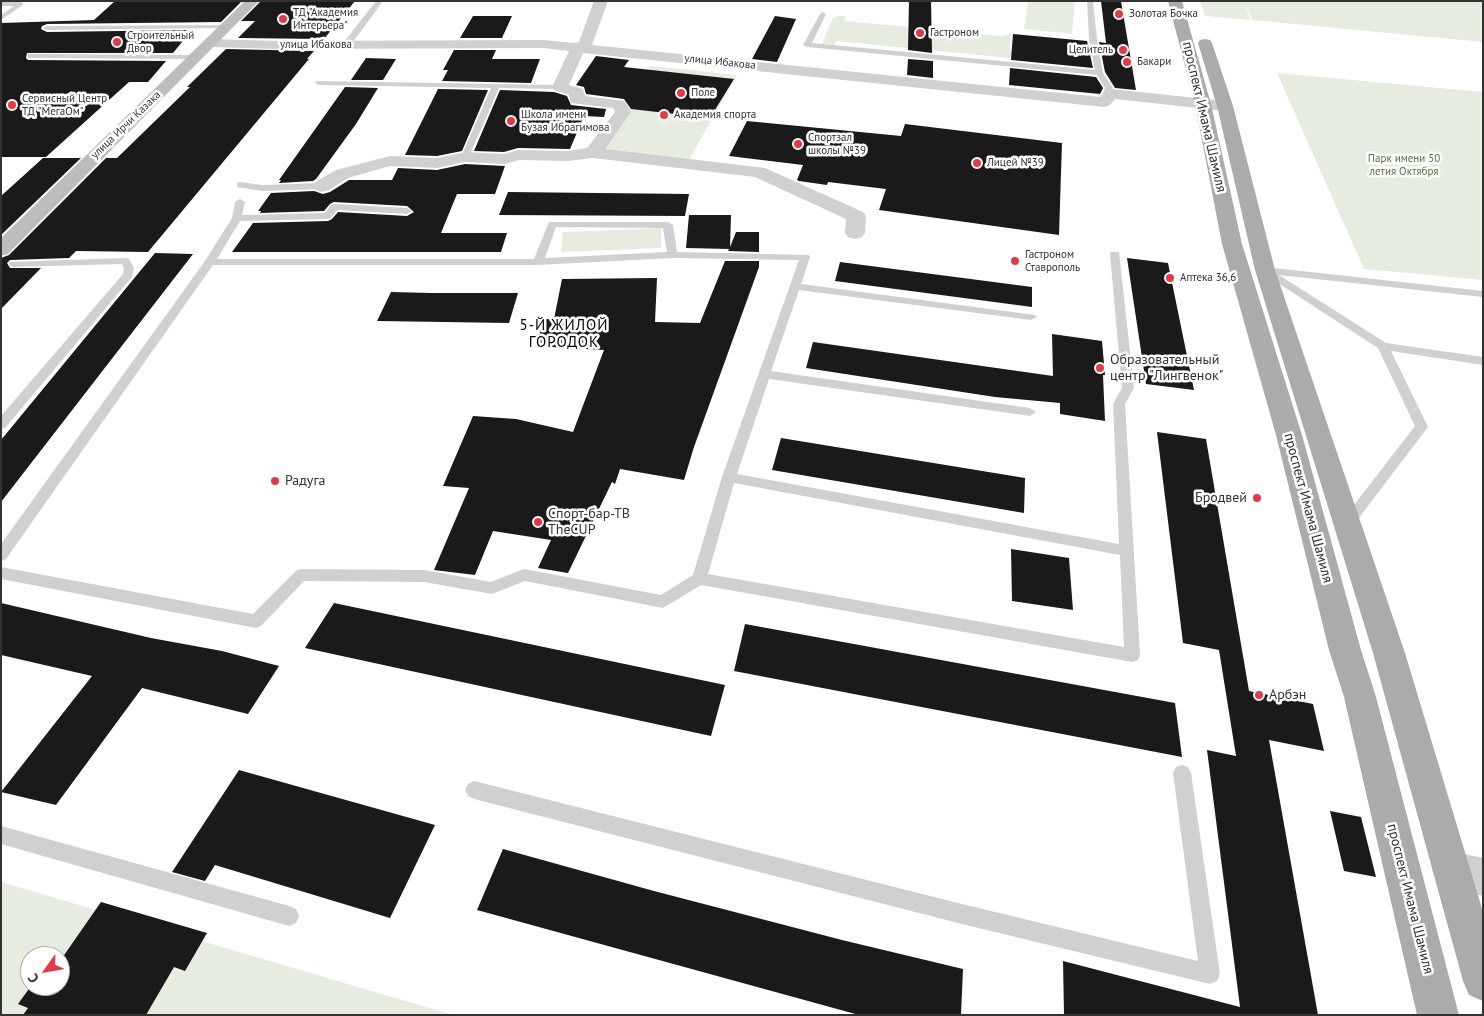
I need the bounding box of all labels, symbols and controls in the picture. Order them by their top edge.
place label: ТД "Академия Интерьера" [293,6,358,32]
place label: Золотая Бочка [1129,7,1198,21]
marker: Золотая Бочка [1113,8,1125,20]
marker: ТД "Академия Интерьера" [277,13,289,25]
place label: Гастроном [930,26,979,40]
marker: Гастроном [914,27,926,39]
place label: Строительный Двор [127,29,194,55]
marker: Строительный Двор [111,36,123,48]
street label: улица Ибакова [280,38,352,52]
street label: проспект Имама Шамиля [1178,40,1230,194]
place label: Целитель [1069,43,1113,57]
marker: Целитель [1117,44,1129,56]
street label: улица Ибакова [684,52,756,72]
place label: Бакари [1137,55,1171,69]
marker: Бакари [1121,56,1133,68]
place label: Поле [691,86,715,100]
marker: Поле [675,87,687,99]
street label: улица Ирчи Казака [88,88,164,162]
place label: Сервисный Центр ТД "МегаОм" [22,92,107,118]
marker: Сервисный Центр ТД "МегаОм" [6,99,18,111]
place label: Школа имени Бузая Ибрагимова [521,108,609,134]
place label: Академия спорта [674,108,756,122]
marker: Академия спорта [658,109,670,121]
marker: Школа имени Бузая Ибрагимова [505,115,517,127]
place label: Спортзал школы №39 [808,131,866,157]
marker: Спортзал школы №39 [792,138,804,150]
park label: Парк имени 50 летия Октября [1368,152,1440,178]
place label: Лицей №39 [987,156,1044,170]
marker: Лицей №39 [971,157,983,169]
place label: Гастроном Ставрополь [1025,248,1080,274]
marker: Гастроном Ставрополь [1009,255,1021,267]
place label: Аптека 36,6 [1180,271,1236,285]
marker: Аптека 36,6 [1164,272,1176,284]
district label: 5-Й ЖИЛОЙ ГОРОДОК [518,317,610,352]
place label: Образовательный центр "Лингвенок" [1110,352,1223,384]
marker: Образовательный центр "Лингвенок" [1094,362,1106,374]
street label: проспект Имама Шамиля [1280,431,1336,585]
place label: Радуга [285,473,326,489]
marker: Радуга [269,475,281,487]
place label: Бродвей [1195,490,1247,506]
marker: Бродвей [1251,492,1263,504]
place label: Спорт-бар-ТВ TheCUP [548,506,630,538]
marker: Спорт-бар-ТВ TheCUP [532,516,544,528]
place label: Арбэн [1269,687,1306,703]
marker: Арбэн [1253,689,1265,701]
street label: проспект Имама Шамиля [1383,822,1437,976]
north arrow [20,946,70,996]
text: С [23,970,43,987]

